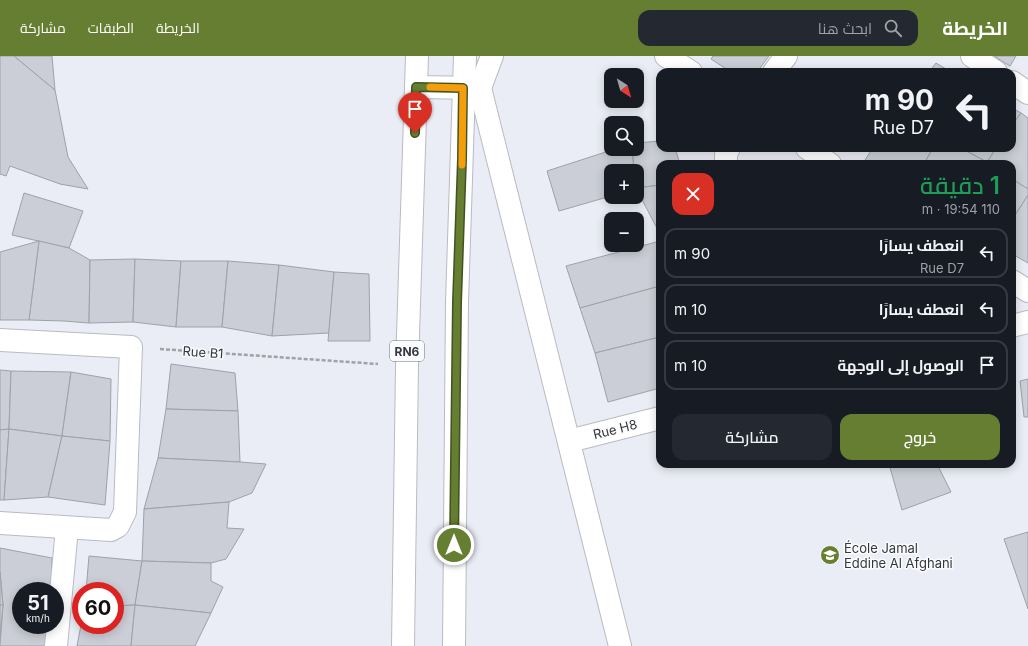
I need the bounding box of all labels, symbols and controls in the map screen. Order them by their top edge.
search box [638,10,918,46]
icon: search [882,17,904,39]
text: الخريطة [942,17,1008,40]
text: مشاركة [20,19,66,36]
text: الطبقات [88,19,134,36]
text: الخريطة [156,19,200,36]
text: ابحث هنا [818,19,872,38]
north arrow [604,68,644,108]
map controls [604,68,644,252]
text: 90 m [865,83,934,117]
icon: left [948,84,1000,136]
pin [398,92,432,133]
icon: arrive [404,98,426,120]
button: search [604,116,644,156]
text: Rue D7 [873,117,934,138]
button: + [604,164,644,204]
text: 1 دقيقة [920,171,1000,200]
button: close [672,173,714,215]
text: 110 m · 19:54 [922,201,1000,217]
button: − [604,212,644,252]
text: انعطف يسارًا [879,236,964,255]
icon: left [976,242,998,264]
text: 90 m [674,244,710,263]
text: Rue D7 [920,260,964,276]
icon: left [976,298,998,320]
text: 10 m [674,300,707,319]
text: انعطف يسارًا [879,300,964,319]
road number: RN6 [390,341,424,361]
street label: Rue B1 [182,343,224,361]
icon: arrive [976,354,998,376]
text: 10 m [674,356,707,375]
text: الوصول إلى الوجهة [837,356,964,375]
button: مشاركة [672,414,832,460]
button: خروج [840,414,1000,460]
street label: Rue H8 [591,416,639,442]
position arrow [433,524,475,566]
place label: École Jamal Eddine Al Afghani [844,540,953,571]
school or university icon: École Jamal Eddine Al Afghani [819,544,841,566]
speed limit sign: 60 [72,582,124,634]
text: 51 [27,591,49,615]
text: km/h [26,612,50,624]

